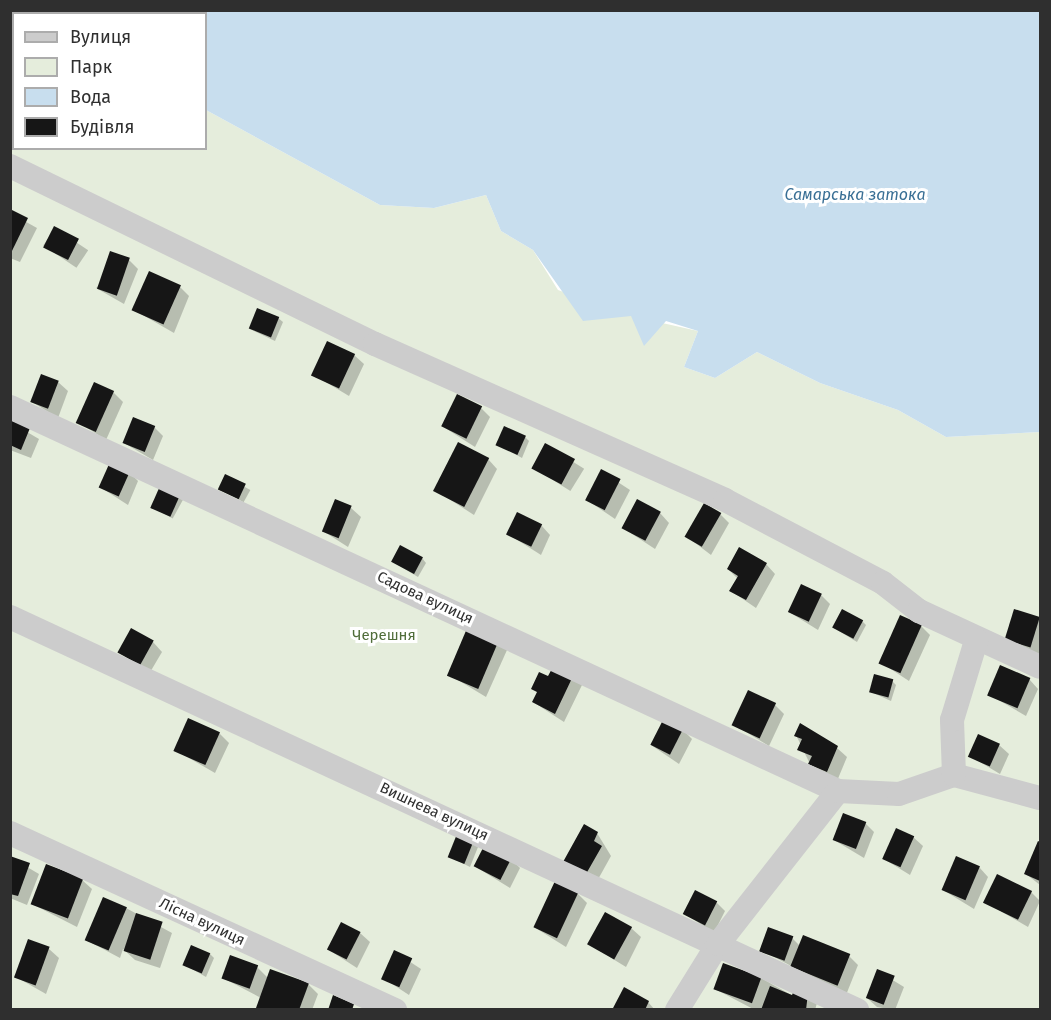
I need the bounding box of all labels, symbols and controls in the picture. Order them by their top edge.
legend [12,12,207,150]
text: Вулиця [70,26,131,48]
text: Парк [70,56,112,78]
text: Вода [70,86,111,108]
text: Будівля [70,116,134,138]
water label: Самарська затока [784,185,926,205]
street label: Садова вулиця [374,568,476,628]
park label: Черешня [352,627,416,645]
street label: Вишнева вулиця [377,779,491,845]
street label: Лісна вулиця [156,894,248,950]

